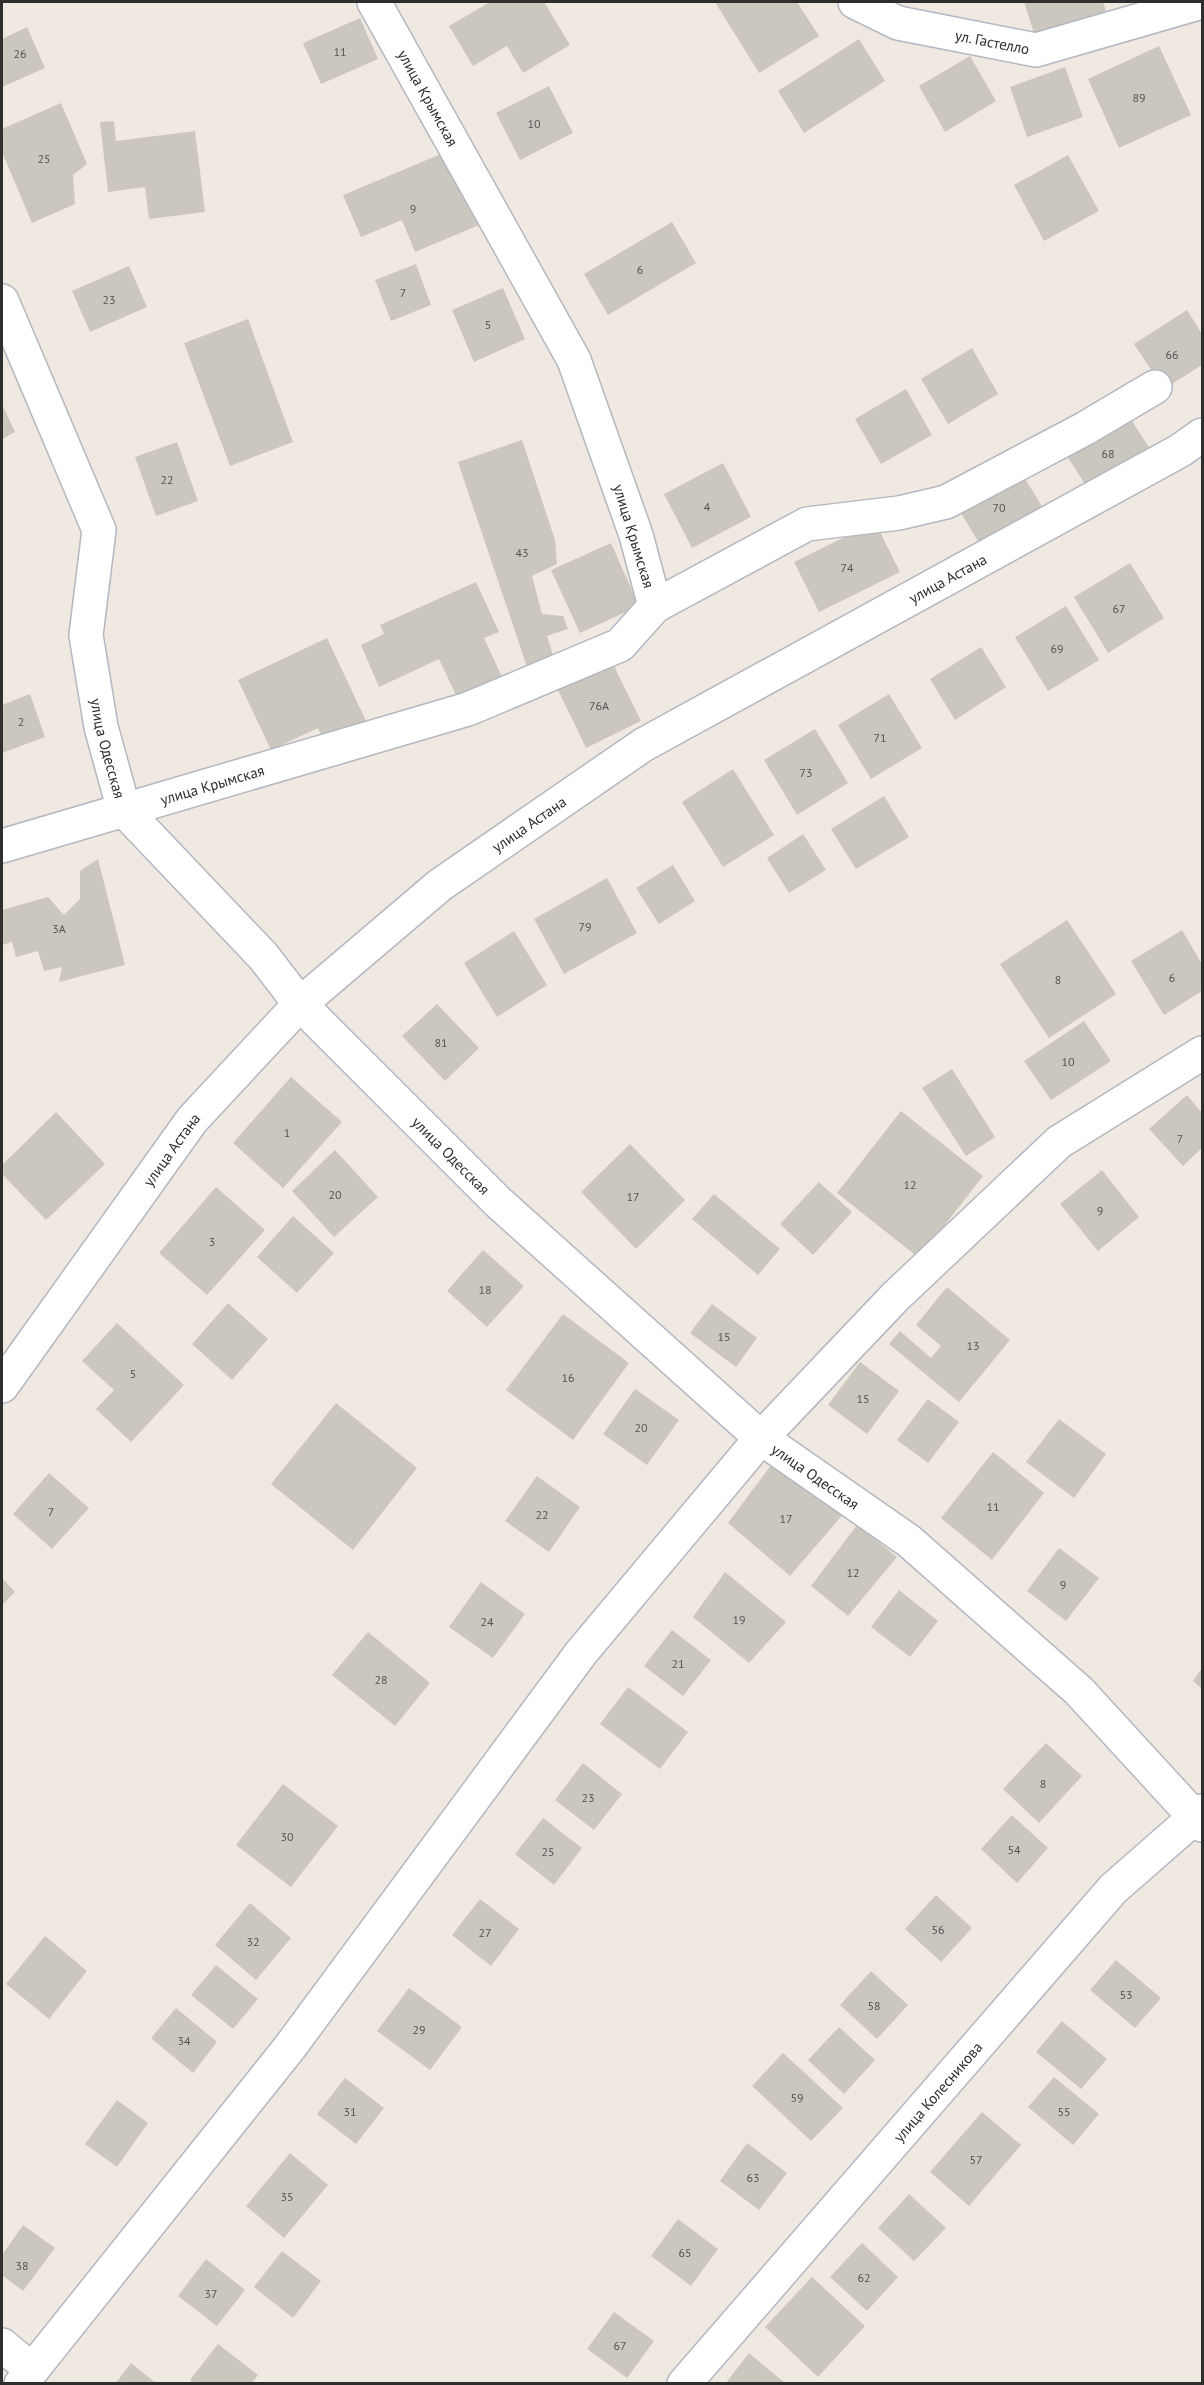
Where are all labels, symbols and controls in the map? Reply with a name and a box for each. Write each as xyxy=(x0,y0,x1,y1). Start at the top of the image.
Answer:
street label: ул. Гастелло xyxy=(953,25,1031,58)
house number: 11 xyxy=(333,44,347,59)
house number: 26 xyxy=(13,46,27,61)
street label: улица Крымская xyxy=(394,46,462,150)
house number: 89 xyxy=(1132,90,1146,105)
house number: 10 xyxy=(527,116,541,131)
house number: 25 xyxy=(37,151,51,166)
house number: 9 xyxy=(410,201,416,216)
house number: 6 xyxy=(637,262,643,277)
house number: 7 xyxy=(400,285,406,300)
house number: 23 xyxy=(102,292,116,307)
house number: 5 xyxy=(485,317,491,332)
house number: 66 xyxy=(1165,347,1179,362)
house number: 68 xyxy=(1101,446,1115,461)
house number: 22 xyxy=(160,472,174,487)
street label: улица Крымская xyxy=(609,482,659,590)
house number: 4 xyxy=(704,499,711,514)
house number: 70 xyxy=(992,500,1006,515)
house number: 43 xyxy=(515,545,529,560)
street label: улица Астана xyxy=(905,549,990,607)
house number: 74 xyxy=(840,560,854,575)
house number: 67 xyxy=(1112,601,1126,616)
house number: 69 xyxy=(1050,641,1064,656)
street label: улица Одесская xyxy=(87,697,130,800)
house number: 76А xyxy=(589,698,609,713)
house number: 2 xyxy=(18,714,24,729)
house number: 71 xyxy=(873,730,887,745)
street label: улица Крымская xyxy=(158,760,266,809)
house number: 73 xyxy=(799,765,813,780)
street label: улица Астана xyxy=(488,792,570,856)
house number: 79 xyxy=(578,919,592,934)
house number: 3А xyxy=(52,921,66,936)
house number: 6 xyxy=(1169,970,1175,985)
house number: 8 xyxy=(1055,972,1061,987)
house number: 81 xyxy=(434,1035,448,1050)
house number: 10 xyxy=(1061,1054,1075,1069)
street label: улица Астана xyxy=(138,1108,204,1190)
street label: улица Одесская xyxy=(408,1112,494,1198)
house number: 1 xyxy=(284,1125,290,1140)
house number: 7 xyxy=(1177,1131,1183,1146)
house number: 12 xyxy=(903,1177,917,1192)
house number: 20 xyxy=(328,1187,342,1202)
house number: 17 xyxy=(626,1189,640,1204)
house number: 9 xyxy=(1097,1203,1103,1218)
house number: 3 xyxy=(209,1234,215,1249)
house number: 18 xyxy=(478,1282,492,1297)
house number: 15 xyxy=(717,1329,731,1344)
house number: 13 xyxy=(966,1338,980,1353)
house number: 5 xyxy=(130,1366,136,1381)
house number: 16 xyxy=(561,1370,575,1385)
house number: 15 xyxy=(856,1391,870,1406)
house number: 20 xyxy=(634,1420,648,1435)
street label: улица Одесская xyxy=(768,1439,863,1513)
house number: 11 xyxy=(986,1499,1000,1514)
house number: 7 xyxy=(48,1504,54,1519)
house number: 22 xyxy=(535,1507,549,1522)
house number: 17 xyxy=(779,1511,793,1526)
house number: 12 xyxy=(846,1565,860,1580)
house number: 9 xyxy=(1060,1577,1066,1592)
house number: 19 xyxy=(732,1612,746,1627)
house number: 24 xyxy=(480,1614,494,1629)
house number: 21 xyxy=(671,1656,685,1671)
house number: 28 xyxy=(374,1672,388,1687)
house number: 8 xyxy=(1040,1776,1046,1791)
house number: 23 xyxy=(581,1790,595,1805)
house number: 30 xyxy=(280,1829,294,1844)
house number: 54 xyxy=(1007,1842,1021,1857)
house number: 25 xyxy=(541,1844,555,1859)
house number: 56 xyxy=(931,1922,945,1937)
house number: 27 xyxy=(478,1925,492,1940)
house number: 32 xyxy=(246,1934,260,1949)
house number: 53 xyxy=(1119,1987,1133,2002)
house number: 58 xyxy=(867,1998,881,2013)
house number: 29 xyxy=(412,2022,426,2037)
house number: 34 xyxy=(177,2033,191,2048)
street label: улица Колесникова xyxy=(889,2038,986,2146)
house number: 59 xyxy=(790,2090,804,2105)
house number: 31 xyxy=(343,2104,357,2119)
house number: 55 xyxy=(1057,2104,1071,2119)
house number: 57 xyxy=(969,2152,983,2167)
house number: 63 xyxy=(746,2170,760,2185)
house number: 35 xyxy=(280,2189,294,2204)
house number: 65 xyxy=(678,2245,692,2260)
house number: 38 xyxy=(15,2258,29,2273)
house number: 62 xyxy=(857,2270,871,2285)
house number: 37 xyxy=(204,2286,218,2301)
house number: 67 xyxy=(613,2338,627,2353)

